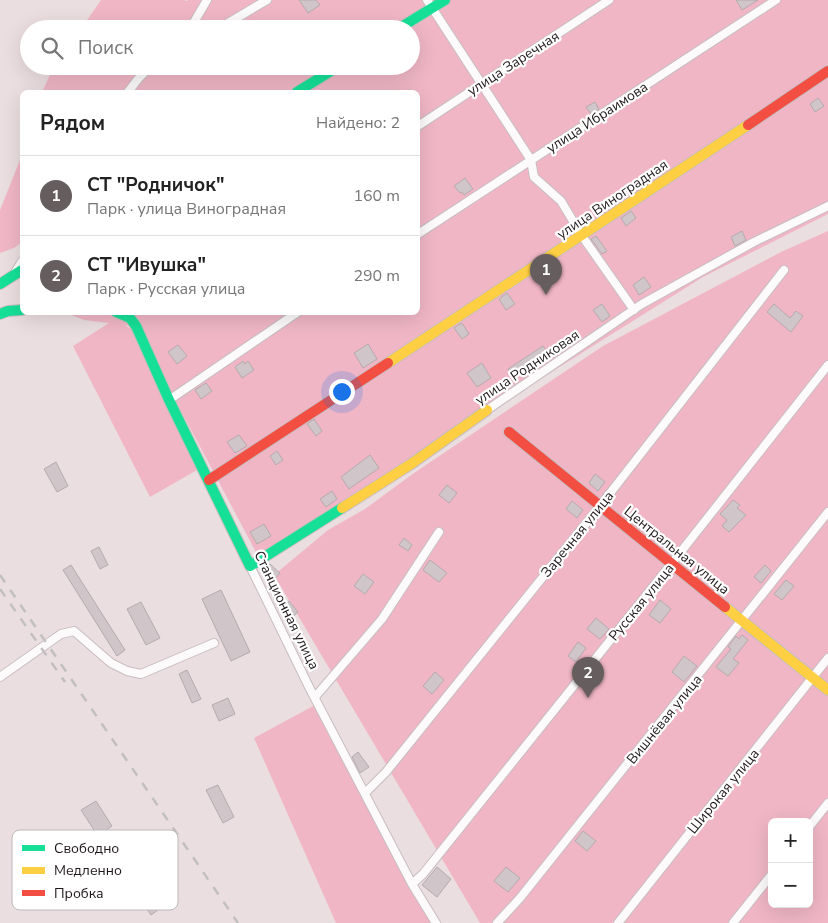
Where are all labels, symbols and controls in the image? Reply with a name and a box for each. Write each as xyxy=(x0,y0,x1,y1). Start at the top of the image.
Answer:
search box xyxy=(20,20,420,75)
street label: улица Заречная xyxy=(464,27,563,100)
icon: search xyxy=(38,34,66,62)
text: Поиск xyxy=(78,35,133,61)
street label: улица Ибраимова xyxy=(543,78,652,157)
text: Рядом xyxy=(40,109,105,137)
text: Найдено: 2 xyxy=(316,112,400,134)
street label: улица Виноградная xyxy=(553,155,671,244)
text: СТ "Родничок" xyxy=(87,172,224,198)
text: 1 xyxy=(51,185,61,207)
text: 160 m xyxy=(353,185,400,207)
text: Парк · улица Виноградная xyxy=(87,198,286,220)
text: СТ "Ивушка" xyxy=(87,252,206,278)
pin: 1 xyxy=(530,254,562,295)
text: 2 xyxy=(51,265,61,287)
text: 290 m xyxy=(353,265,400,287)
text: Парк · Русская улица xyxy=(87,278,245,300)
street label: улица Родниковая xyxy=(471,325,583,409)
your location xyxy=(329,379,355,405)
street label: Заречная улица xyxy=(537,487,618,582)
street label: Центральная улица xyxy=(620,502,733,599)
street label: Станционная улица xyxy=(250,548,324,673)
street label: Русская улица xyxy=(604,560,678,645)
pin: 2 xyxy=(572,657,604,698)
street label: Вишнёвая улица xyxy=(622,671,706,768)
street label: Широкая улица xyxy=(683,745,764,838)
map controls xyxy=(768,818,813,908)
button: + xyxy=(768,818,813,863)
legend xyxy=(12,830,178,910)
text: Свободно xyxy=(54,839,119,858)
text: Медленно xyxy=(54,861,122,880)
button: − xyxy=(768,863,813,908)
text: Пробка xyxy=(54,884,104,903)

